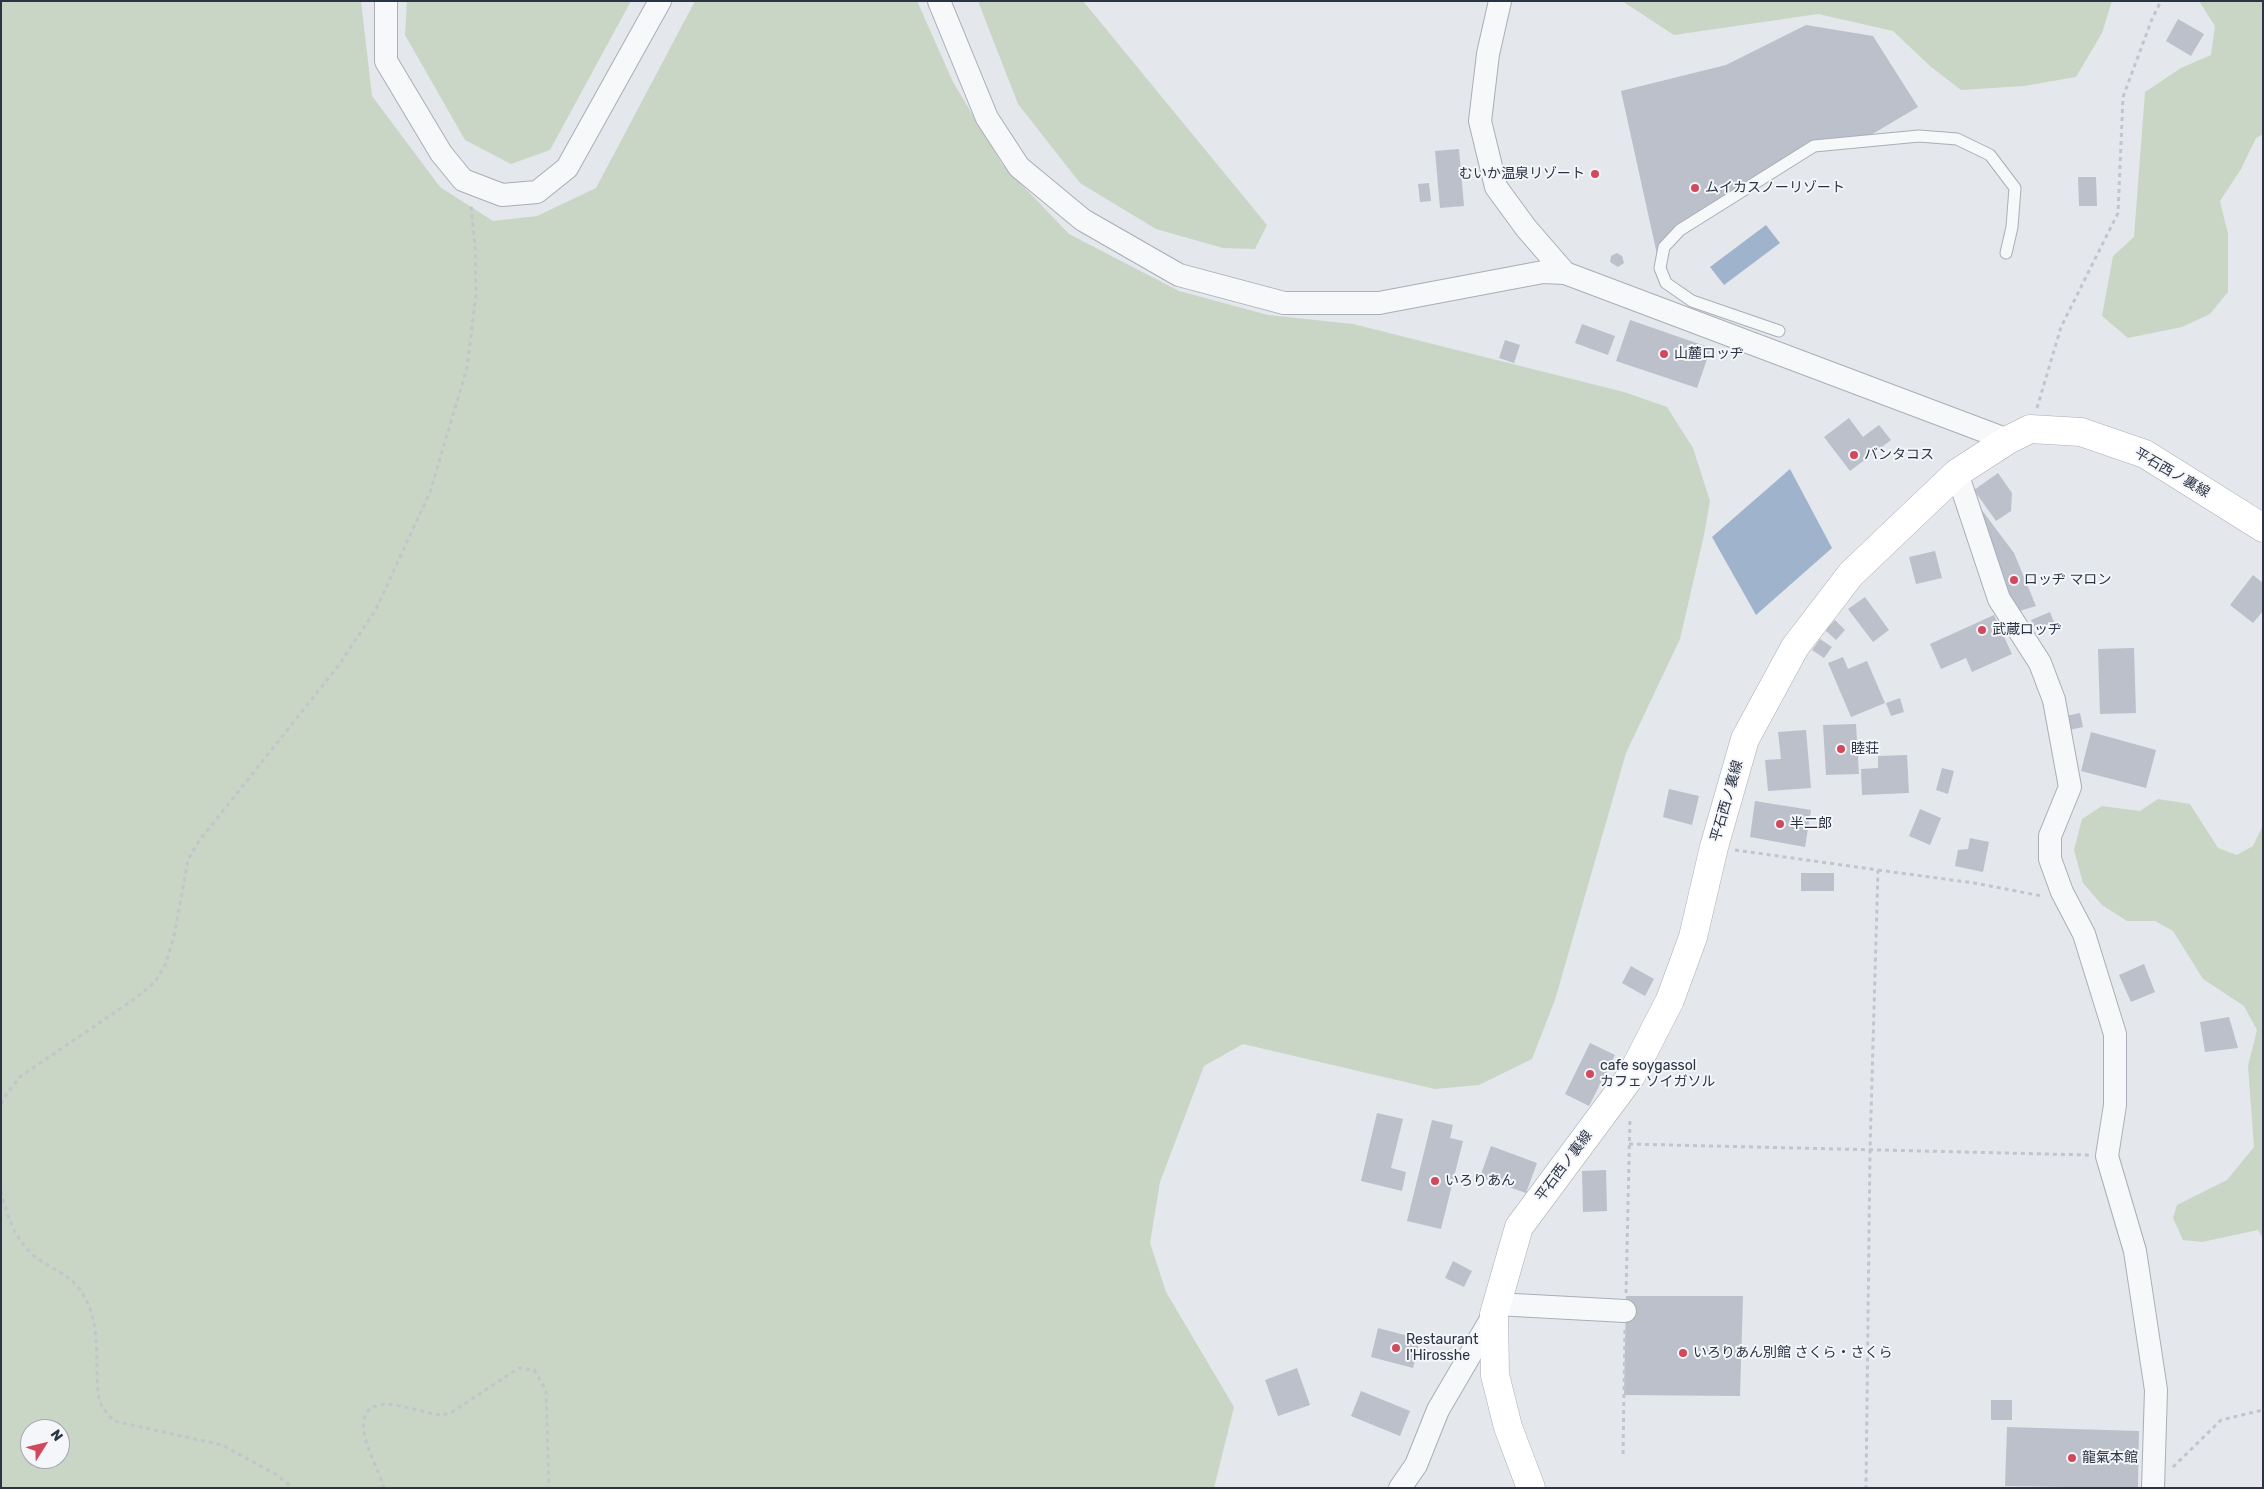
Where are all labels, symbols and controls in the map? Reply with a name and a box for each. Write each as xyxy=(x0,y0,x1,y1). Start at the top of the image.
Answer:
place label: むいか温泉リゾート xyxy=(1459,166,1585,182)
marker: むいか温泉リゾート xyxy=(1589,168,1601,180)
place label: ムイカスノーリゾート xyxy=(1705,180,1845,196)
marker: ムイカスノーリゾート xyxy=(1689,182,1701,194)
place label: 山麓ロッヂ xyxy=(1674,346,1744,362)
marker: 山麓ロッヂ xyxy=(1658,348,1670,360)
street label: 平石西ノ裏線 xyxy=(2131,445,2213,501)
place label: バンタコス xyxy=(1864,447,1934,463)
marker: バンタコス xyxy=(1848,449,1860,461)
place label: ロッヂ マロン xyxy=(2024,572,2111,588)
marker: ロッヂ マロン xyxy=(2008,574,2020,586)
place label: 武蔵ロッヂ xyxy=(1992,622,2062,638)
marker: 武蔵ロッヂ xyxy=(1976,624,1988,636)
place label: 睦荘 xyxy=(1851,741,1879,757)
marker: 睦荘 xyxy=(1835,743,1847,755)
street label: 平石西ノ裏線 xyxy=(1707,758,1747,844)
place label: 半二郎 xyxy=(1790,816,1832,832)
marker: 半二郎 xyxy=(1774,818,1786,830)
place label: cafe soygassol カフェ ソイガソル xyxy=(1600,1058,1715,1090)
marker: cafe soygassol カフェ ソイガソル xyxy=(1584,1068,1596,1080)
street label: 平石西ノ裏線 xyxy=(1532,1127,1596,1205)
place label: いろりあん xyxy=(1445,1173,1515,1189)
marker: いろりあん xyxy=(1429,1175,1441,1187)
place label: Restaurant I'Hirosshe xyxy=(1406,1332,1478,1364)
marker: Restaurant I'Hirosshe xyxy=(1390,1342,1402,1354)
place label: いろりあん別館 さくら・さくら xyxy=(1693,1345,1892,1361)
marker: いろりあん別館 さくら・さくら xyxy=(1677,1347,1689,1359)
north arrow xyxy=(20,1419,70,1469)
text: N xyxy=(47,1426,67,1445)
place label: 龍氣本館 xyxy=(2082,1450,2138,1466)
marker: 龍氣本館 xyxy=(2066,1452,2078,1464)

